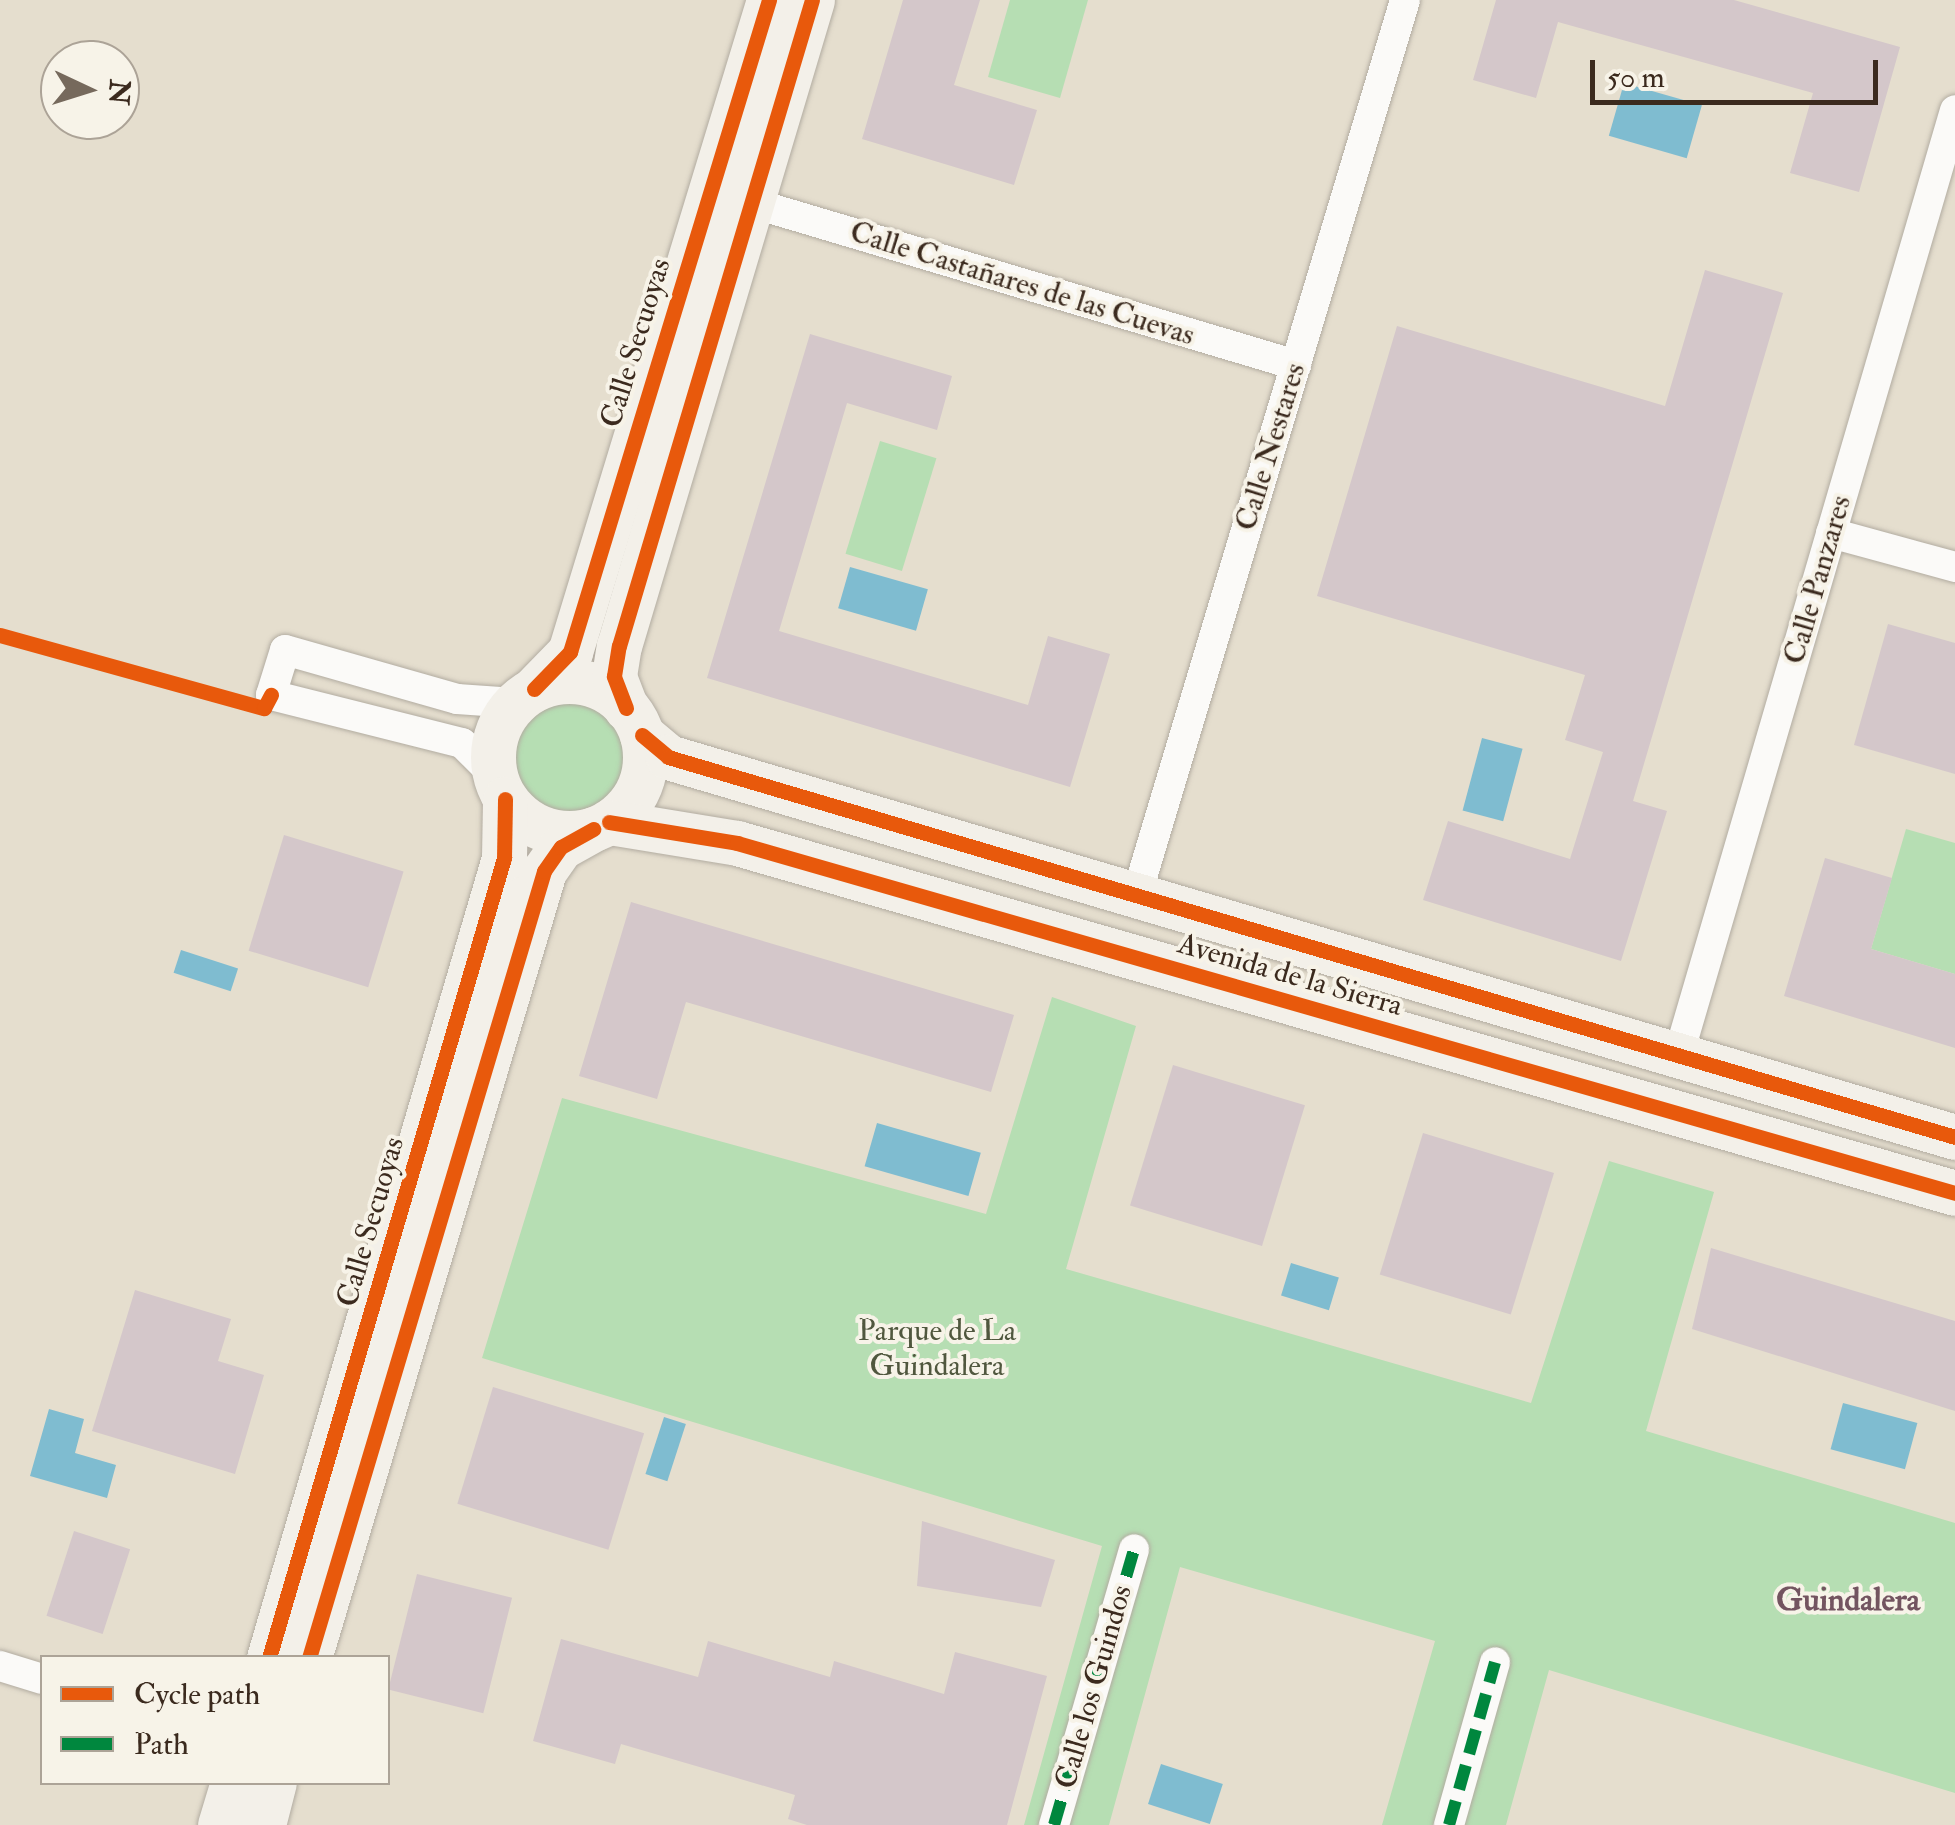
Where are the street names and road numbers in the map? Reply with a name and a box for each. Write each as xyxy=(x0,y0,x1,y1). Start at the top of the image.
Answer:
street label: Calle Castañares de las Cuevas xyxy=(845,214,1199,354)
street label: Calle Secuoyas xyxy=(593,254,679,432)
street label: Calle Nestares xyxy=(1228,359,1314,535)
street label: Calle Panzares xyxy=(1777,492,1859,668)
street label: Avenida de la Sierra xyxy=(1174,926,1406,1024)
street label: Calle Secuoyas xyxy=(330,1133,412,1311)
street label: Calle los Guindos xyxy=(1048,1581,1140,1793)

